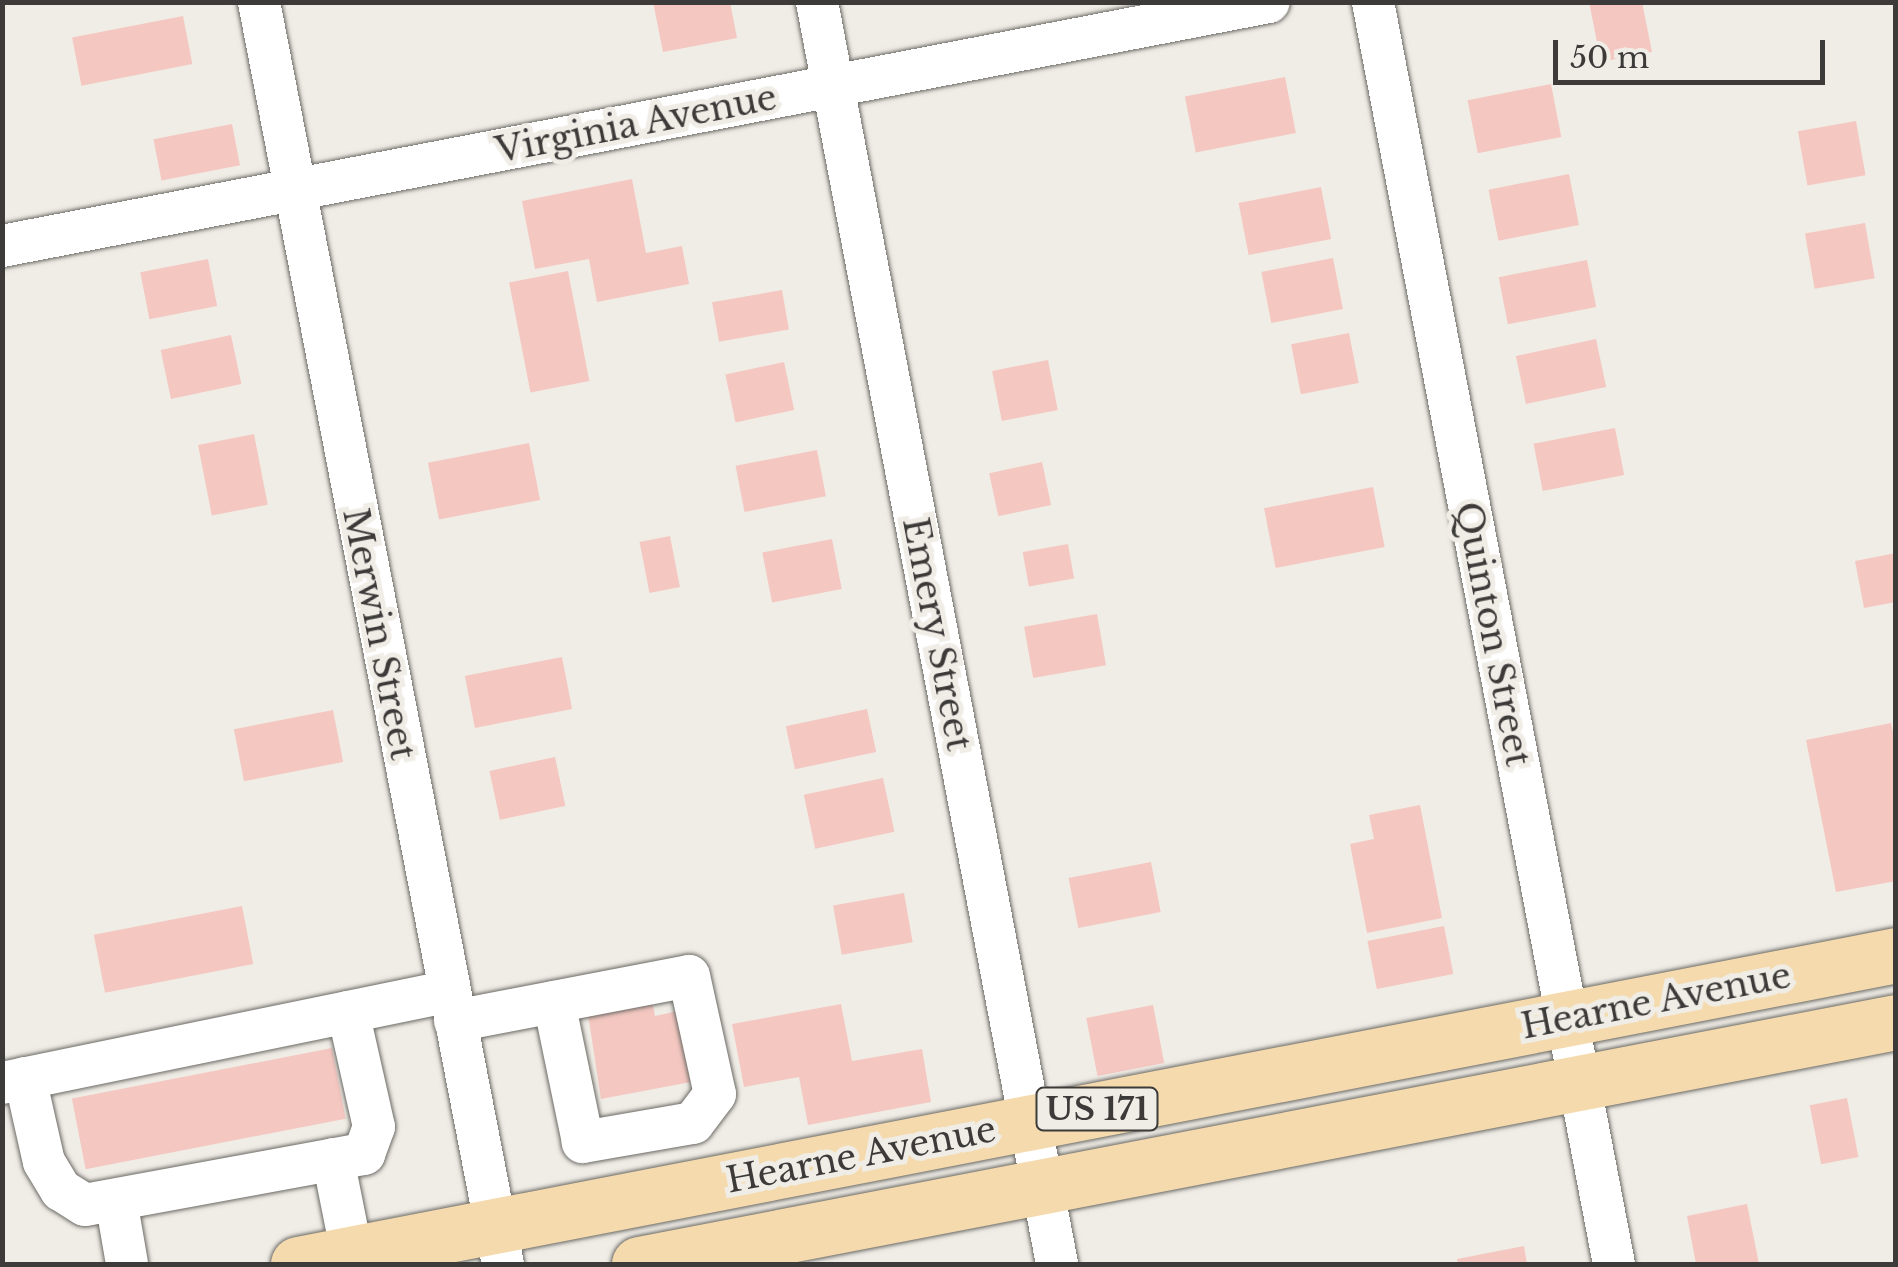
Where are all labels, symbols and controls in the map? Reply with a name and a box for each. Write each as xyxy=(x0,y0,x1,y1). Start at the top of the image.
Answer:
scale bar xyxy=(1558,20,1830,82)
text: 50 m xyxy=(1570,39,1649,76)
street label: Virginia Avenue xyxy=(491,76,781,172)
street label: Quinton Street xyxy=(1447,498,1539,770)
street label: Merwin Street xyxy=(334,505,424,763)
street label: Emery Street xyxy=(894,513,980,755)
street label: Hearne Avenue xyxy=(1517,954,1795,1048)
road number: US 171 xyxy=(1034,1082,1160,1136)
street label: Hearne Avenue xyxy=(722,1108,1000,1202)

